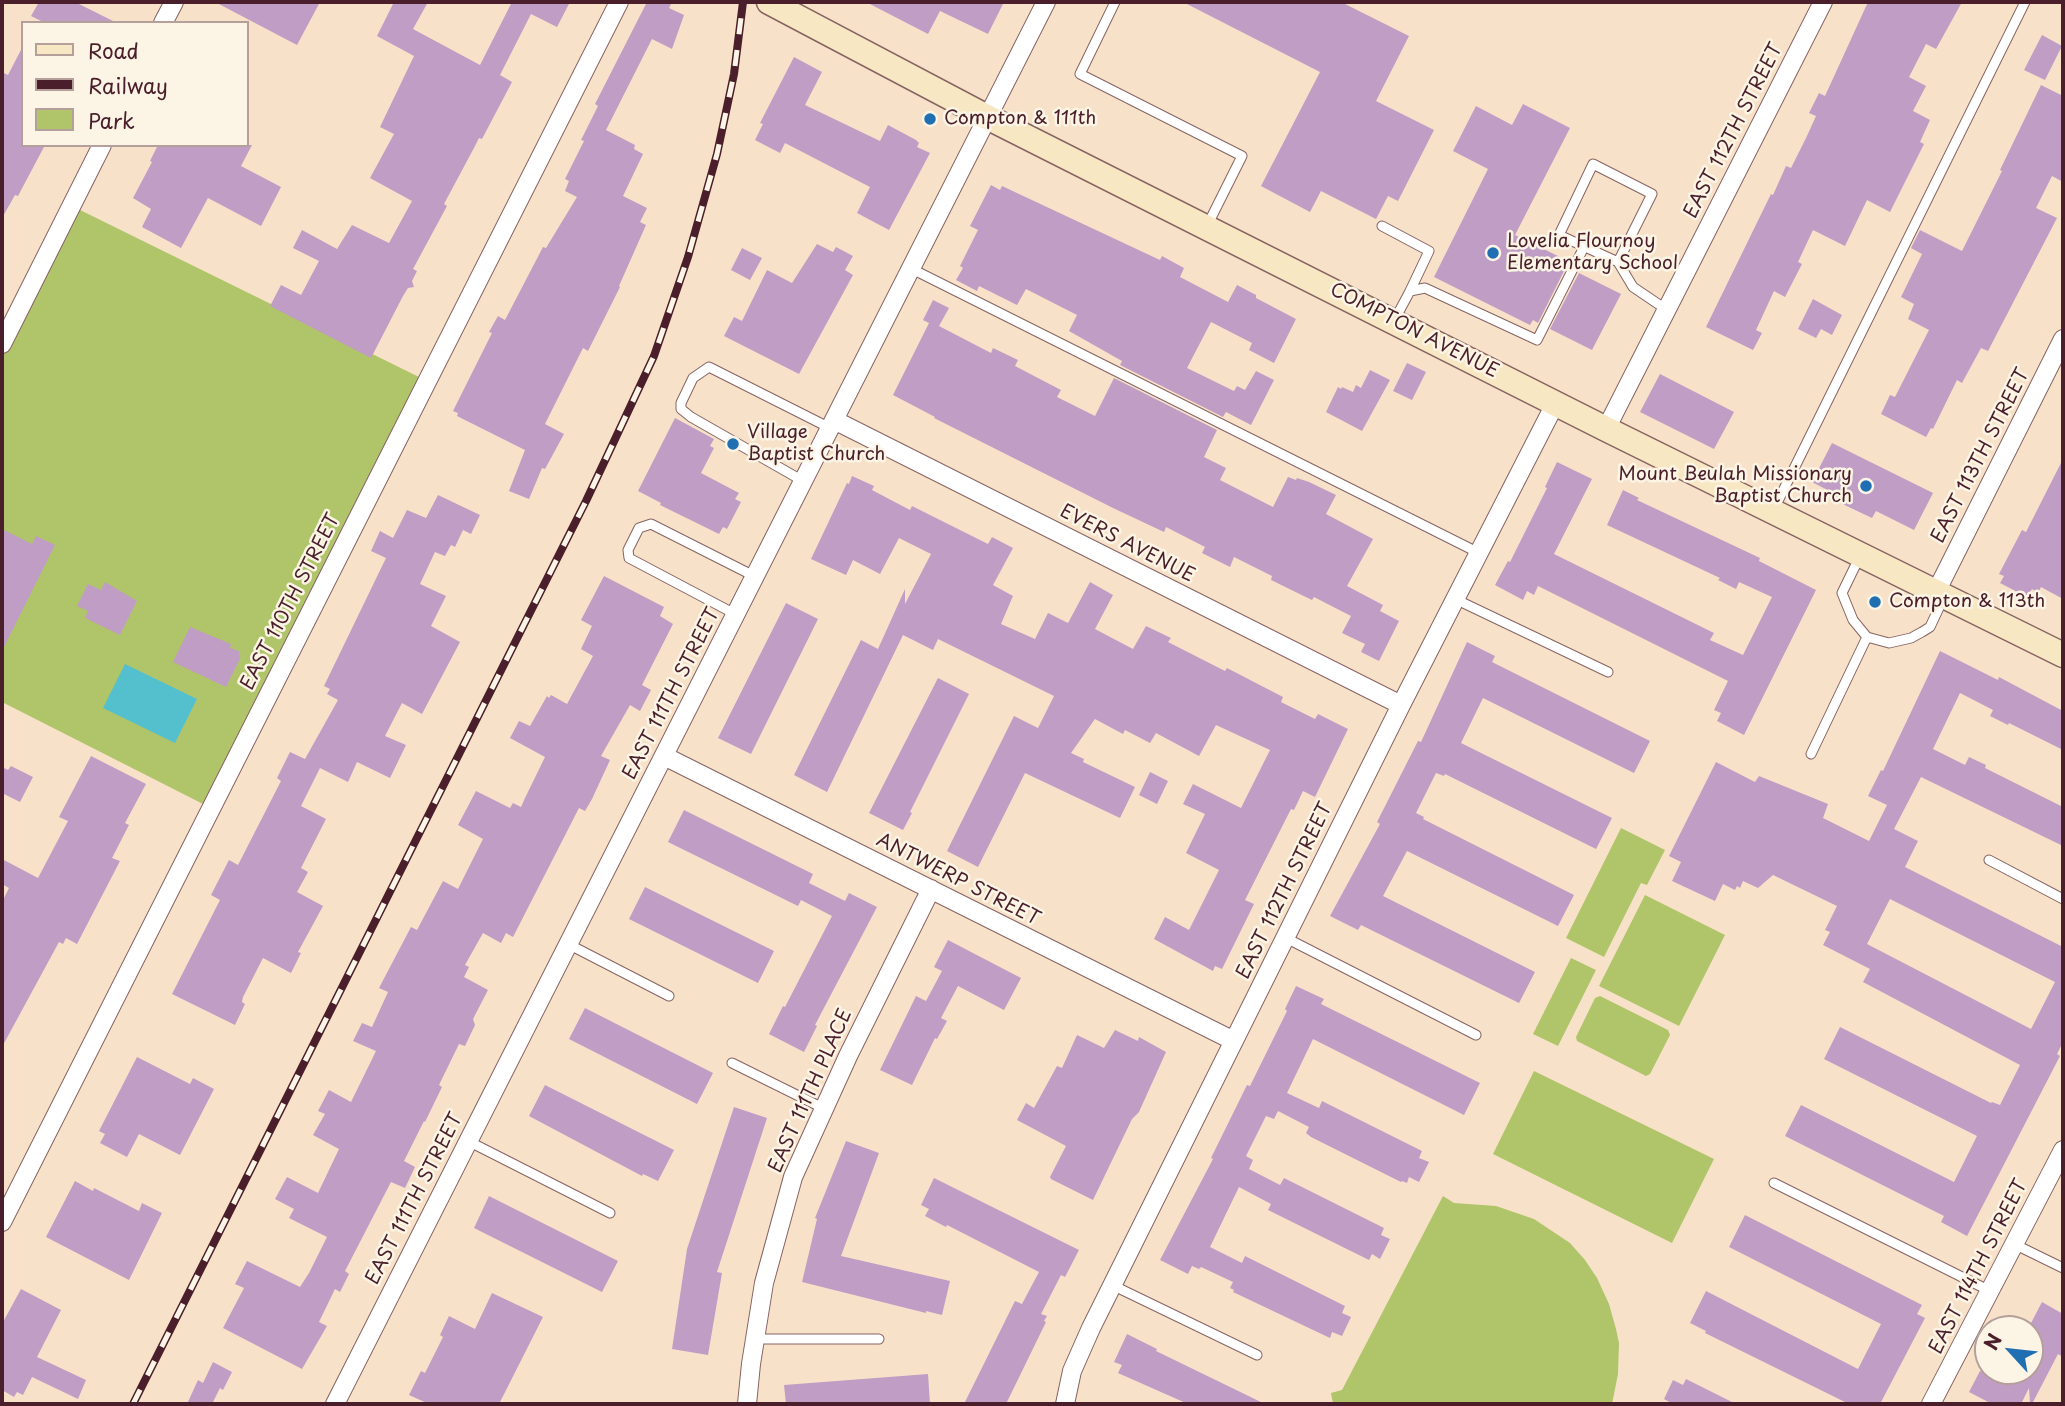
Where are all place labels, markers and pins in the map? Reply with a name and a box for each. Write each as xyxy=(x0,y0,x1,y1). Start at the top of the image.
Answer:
place label: Compton & 111th xyxy=(944,108,1096,130)
marker: Compton & 111th xyxy=(922,111,938,127)
place label: Lovelia Flournoy Elementary School xyxy=(1507,231,1678,275)
marker: Lovelia Flournoy Elementary School xyxy=(1485,245,1501,261)
place label: Village Baptist Church xyxy=(747,422,885,466)
marker: Village Baptist Church xyxy=(725,436,741,452)
place label: Mount Beulah Missionary Baptist Church xyxy=(1618,464,1852,508)
marker: Mount Beulah Missionary Baptist Church xyxy=(1858,478,1874,494)
place label: Compton & 113th xyxy=(1889,591,2045,613)
marker: Compton & 113th xyxy=(1867,594,1883,610)

